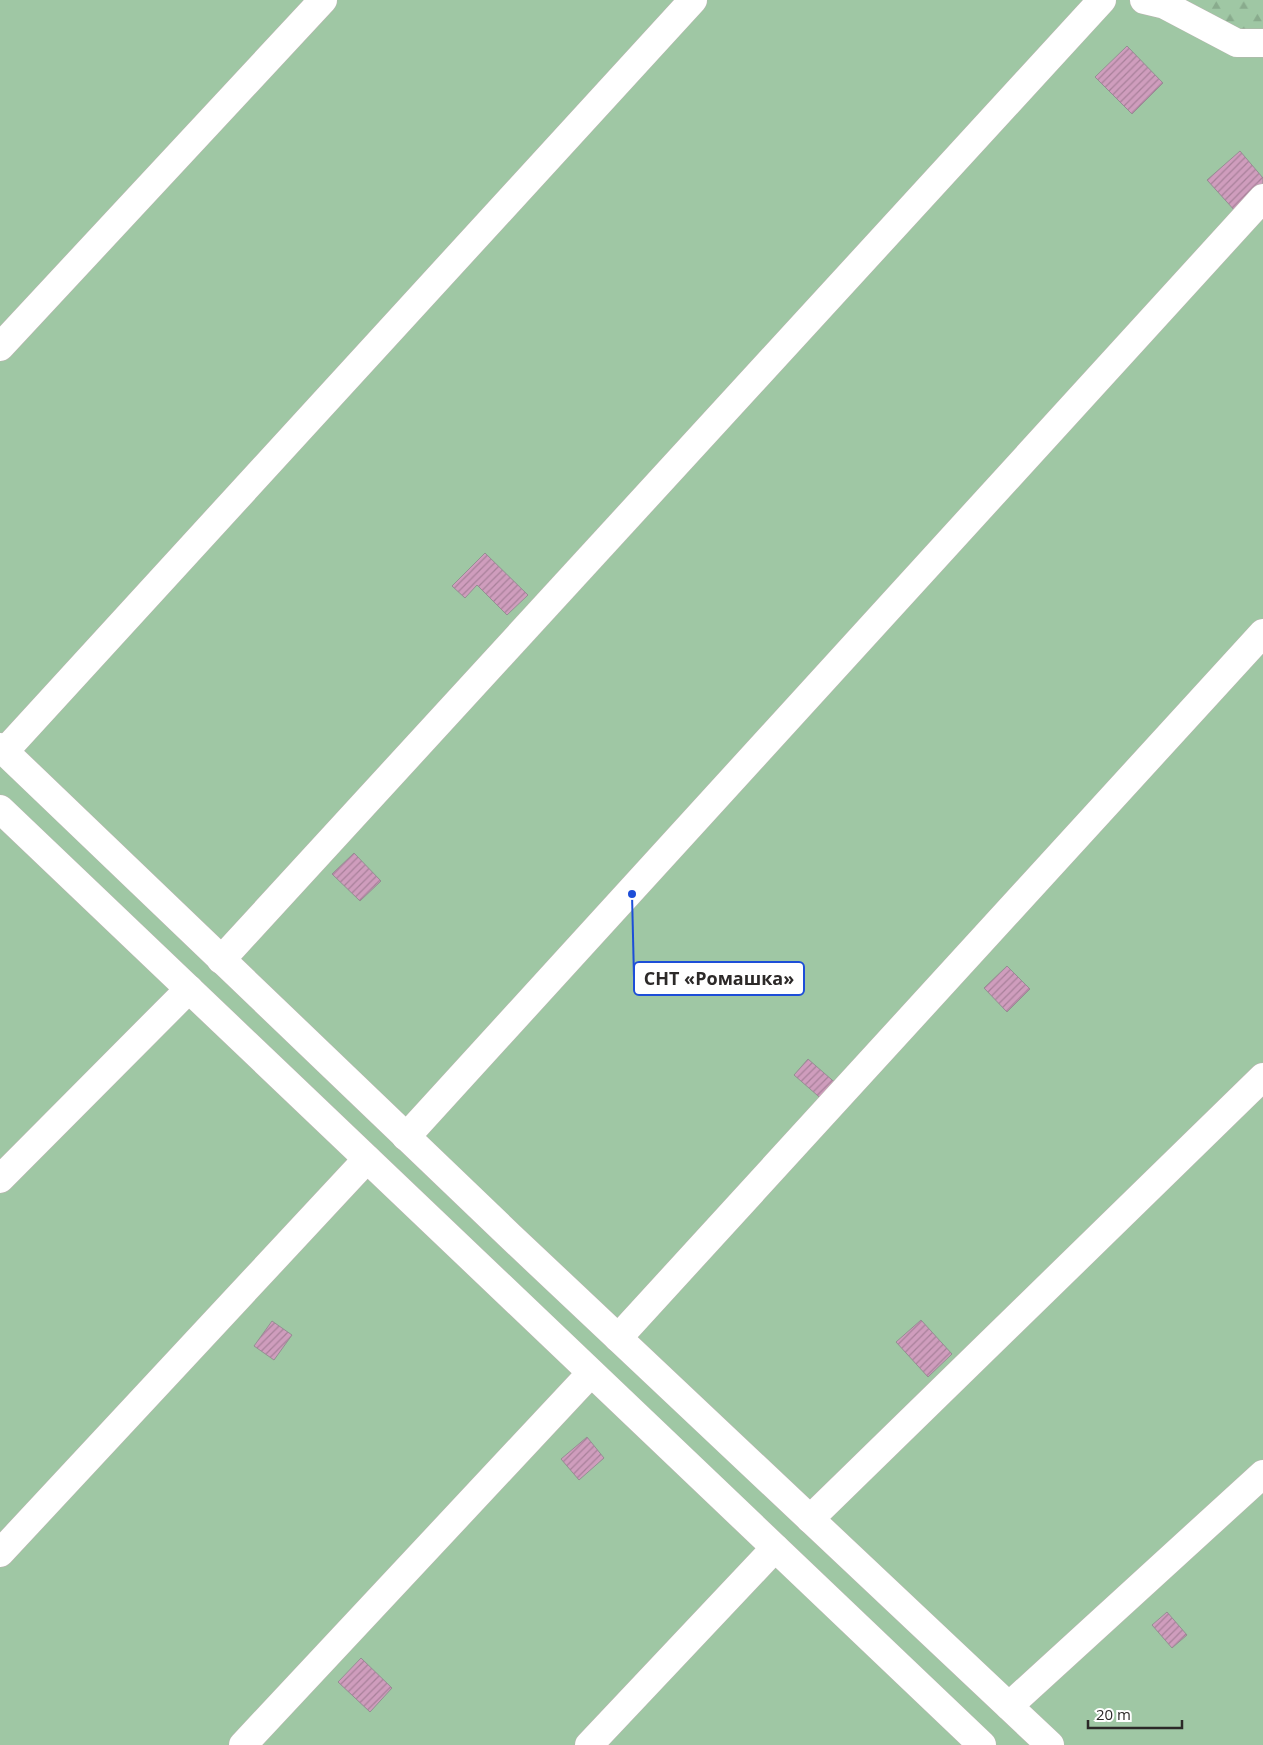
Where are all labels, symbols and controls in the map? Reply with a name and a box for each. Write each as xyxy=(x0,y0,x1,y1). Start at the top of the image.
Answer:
callout: СНТ «Ромашка» xyxy=(634,962,804,995)
text: СНТ «Ромашка» xyxy=(644,966,794,990)
scale bar xyxy=(1088,1698,1182,1730)
text: 20 m xyxy=(1096,1704,1131,1724)

